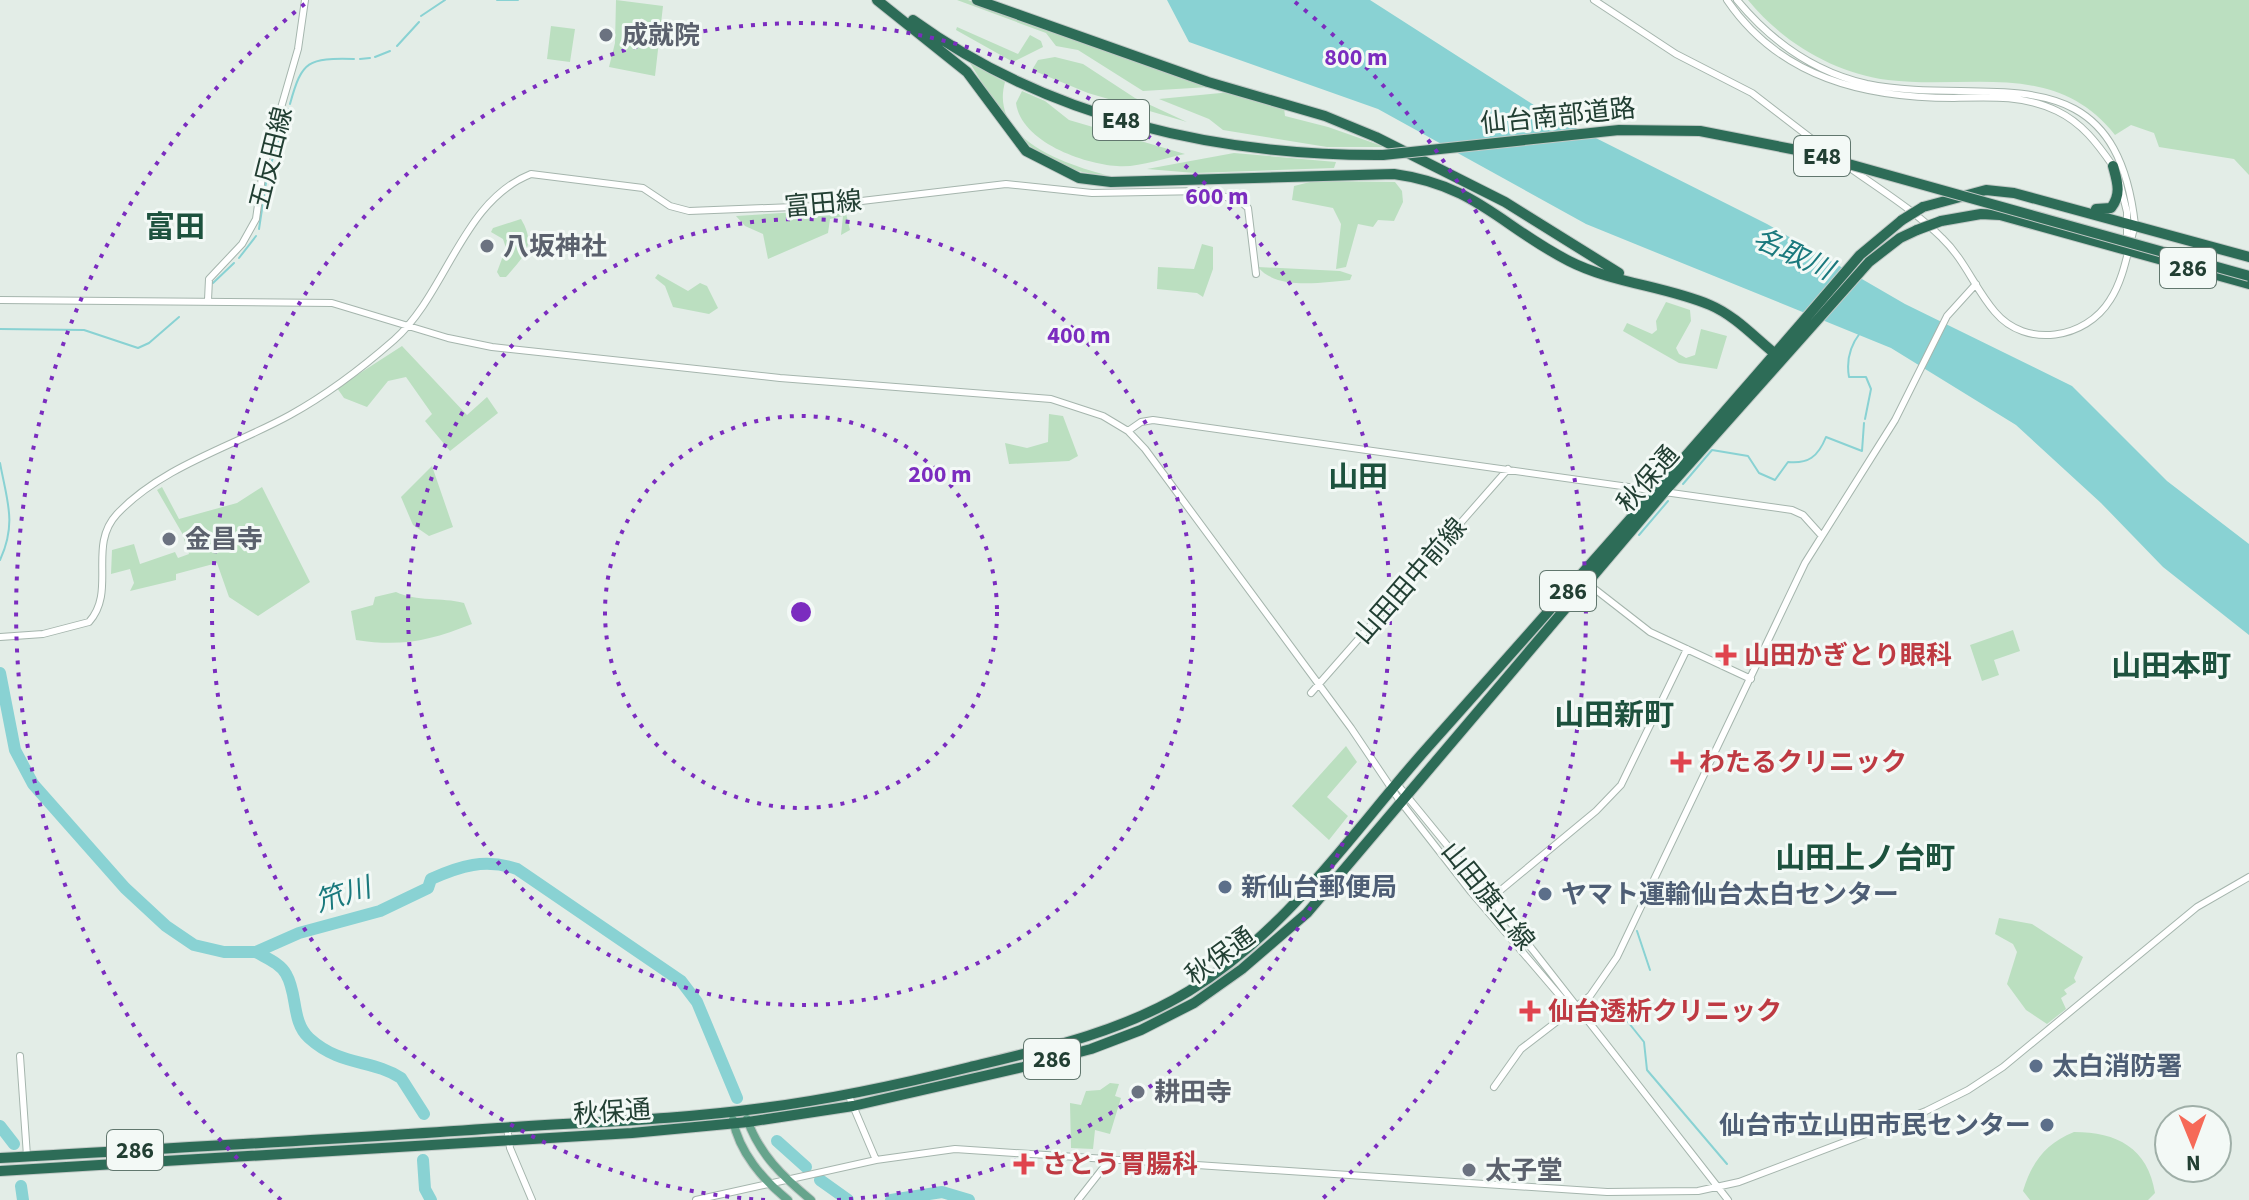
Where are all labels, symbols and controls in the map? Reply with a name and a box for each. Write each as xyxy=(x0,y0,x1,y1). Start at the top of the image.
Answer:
place label: 成就院 xyxy=(622,17,700,54)
marker: 成就院 xyxy=(597,26,615,44)
text: 800 m xyxy=(1324,40,1388,75)
street label: 仙台南部道路 xyxy=(1478,89,1638,143)
road number: E48 xyxy=(1093,100,1149,140)
street label: 五反田線 xyxy=(240,103,302,213)
road number: E48 xyxy=(1794,136,1850,176)
text: 600 m xyxy=(1185,179,1249,214)
street label: 富田線 xyxy=(783,182,863,226)
district label: 富田 xyxy=(145,206,205,249)
water label: 名取川 xyxy=(1746,218,1842,291)
place label: 八坂神社 xyxy=(503,228,607,265)
marker: 八坂神社 xyxy=(478,237,496,255)
road number: 286 xyxy=(2160,248,2216,288)
text: 400 m xyxy=(1047,318,1111,353)
street label: 秋保通 xyxy=(1608,437,1688,521)
district label: 山田 xyxy=(1328,456,1388,499)
text: 200 m xyxy=(908,457,972,492)
street label: 山田田中前線 xyxy=(1345,510,1475,652)
place label: 金昌寺 xyxy=(185,521,263,558)
marker: 金昌寺 xyxy=(160,530,178,548)
road number: 286 xyxy=(1540,571,1596,611)
centre of rings xyxy=(787,598,815,626)
place label: 山田かぎとり眼科 xyxy=(1744,637,1952,674)
marker: 山田かぎとり眼科 xyxy=(1715,644,1737,666)
district label: 山田本町 xyxy=(2111,645,2231,688)
district label: 山田新町 xyxy=(1554,694,1674,737)
place label: わたるクリニック xyxy=(1699,744,1907,781)
marker: わたるクリニック xyxy=(1670,751,1692,773)
street label: 山田旗立線 xyxy=(1433,834,1543,958)
district label: 山田上ノ台町 xyxy=(1775,837,1955,880)
water label: 笊川 xyxy=(310,867,378,922)
place label: 新仙台郵便局 xyxy=(1241,869,1397,906)
place label: ヤマト運輸仙台太白センター xyxy=(1561,876,1899,913)
marker: 新仙台郵便局 xyxy=(1216,878,1234,896)
marker: ヤマト運輸仙台太白センター xyxy=(1536,885,1554,903)
street label: 秋保通 xyxy=(1178,918,1262,994)
place label: 仙台透析クリニック xyxy=(1548,993,1782,1030)
marker: 仙台透析クリニック xyxy=(1519,1000,1541,1022)
road number: 286 xyxy=(1024,1039,1080,1079)
place label: 太白消防署 xyxy=(2052,1048,2182,1085)
marker: 太白消防署 xyxy=(2027,1057,2045,1075)
place label: 耕田寺 xyxy=(1154,1074,1232,1111)
marker: 耕田寺 xyxy=(1129,1083,1147,1101)
street label: 秋保通 xyxy=(572,1091,652,1133)
north arrow xyxy=(2153,1104,2233,1184)
place label: 仙台市立山田市民センター xyxy=(1719,1107,2031,1144)
marker: 仙台市立山田市民センター xyxy=(2038,1116,2056,1134)
road number: 286 xyxy=(107,1130,163,1170)
place label: さとう胃腸科 xyxy=(1042,1146,1198,1183)
text: N xyxy=(2186,1147,2201,1179)
place label: 太子堂 xyxy=(1485,1152,1563,1189)
marker: さとう胃腸科 xyxy=(1013,1153,1035,1175)
marker: 太子堂 xyxy=(1460,1161,1478,1179)

